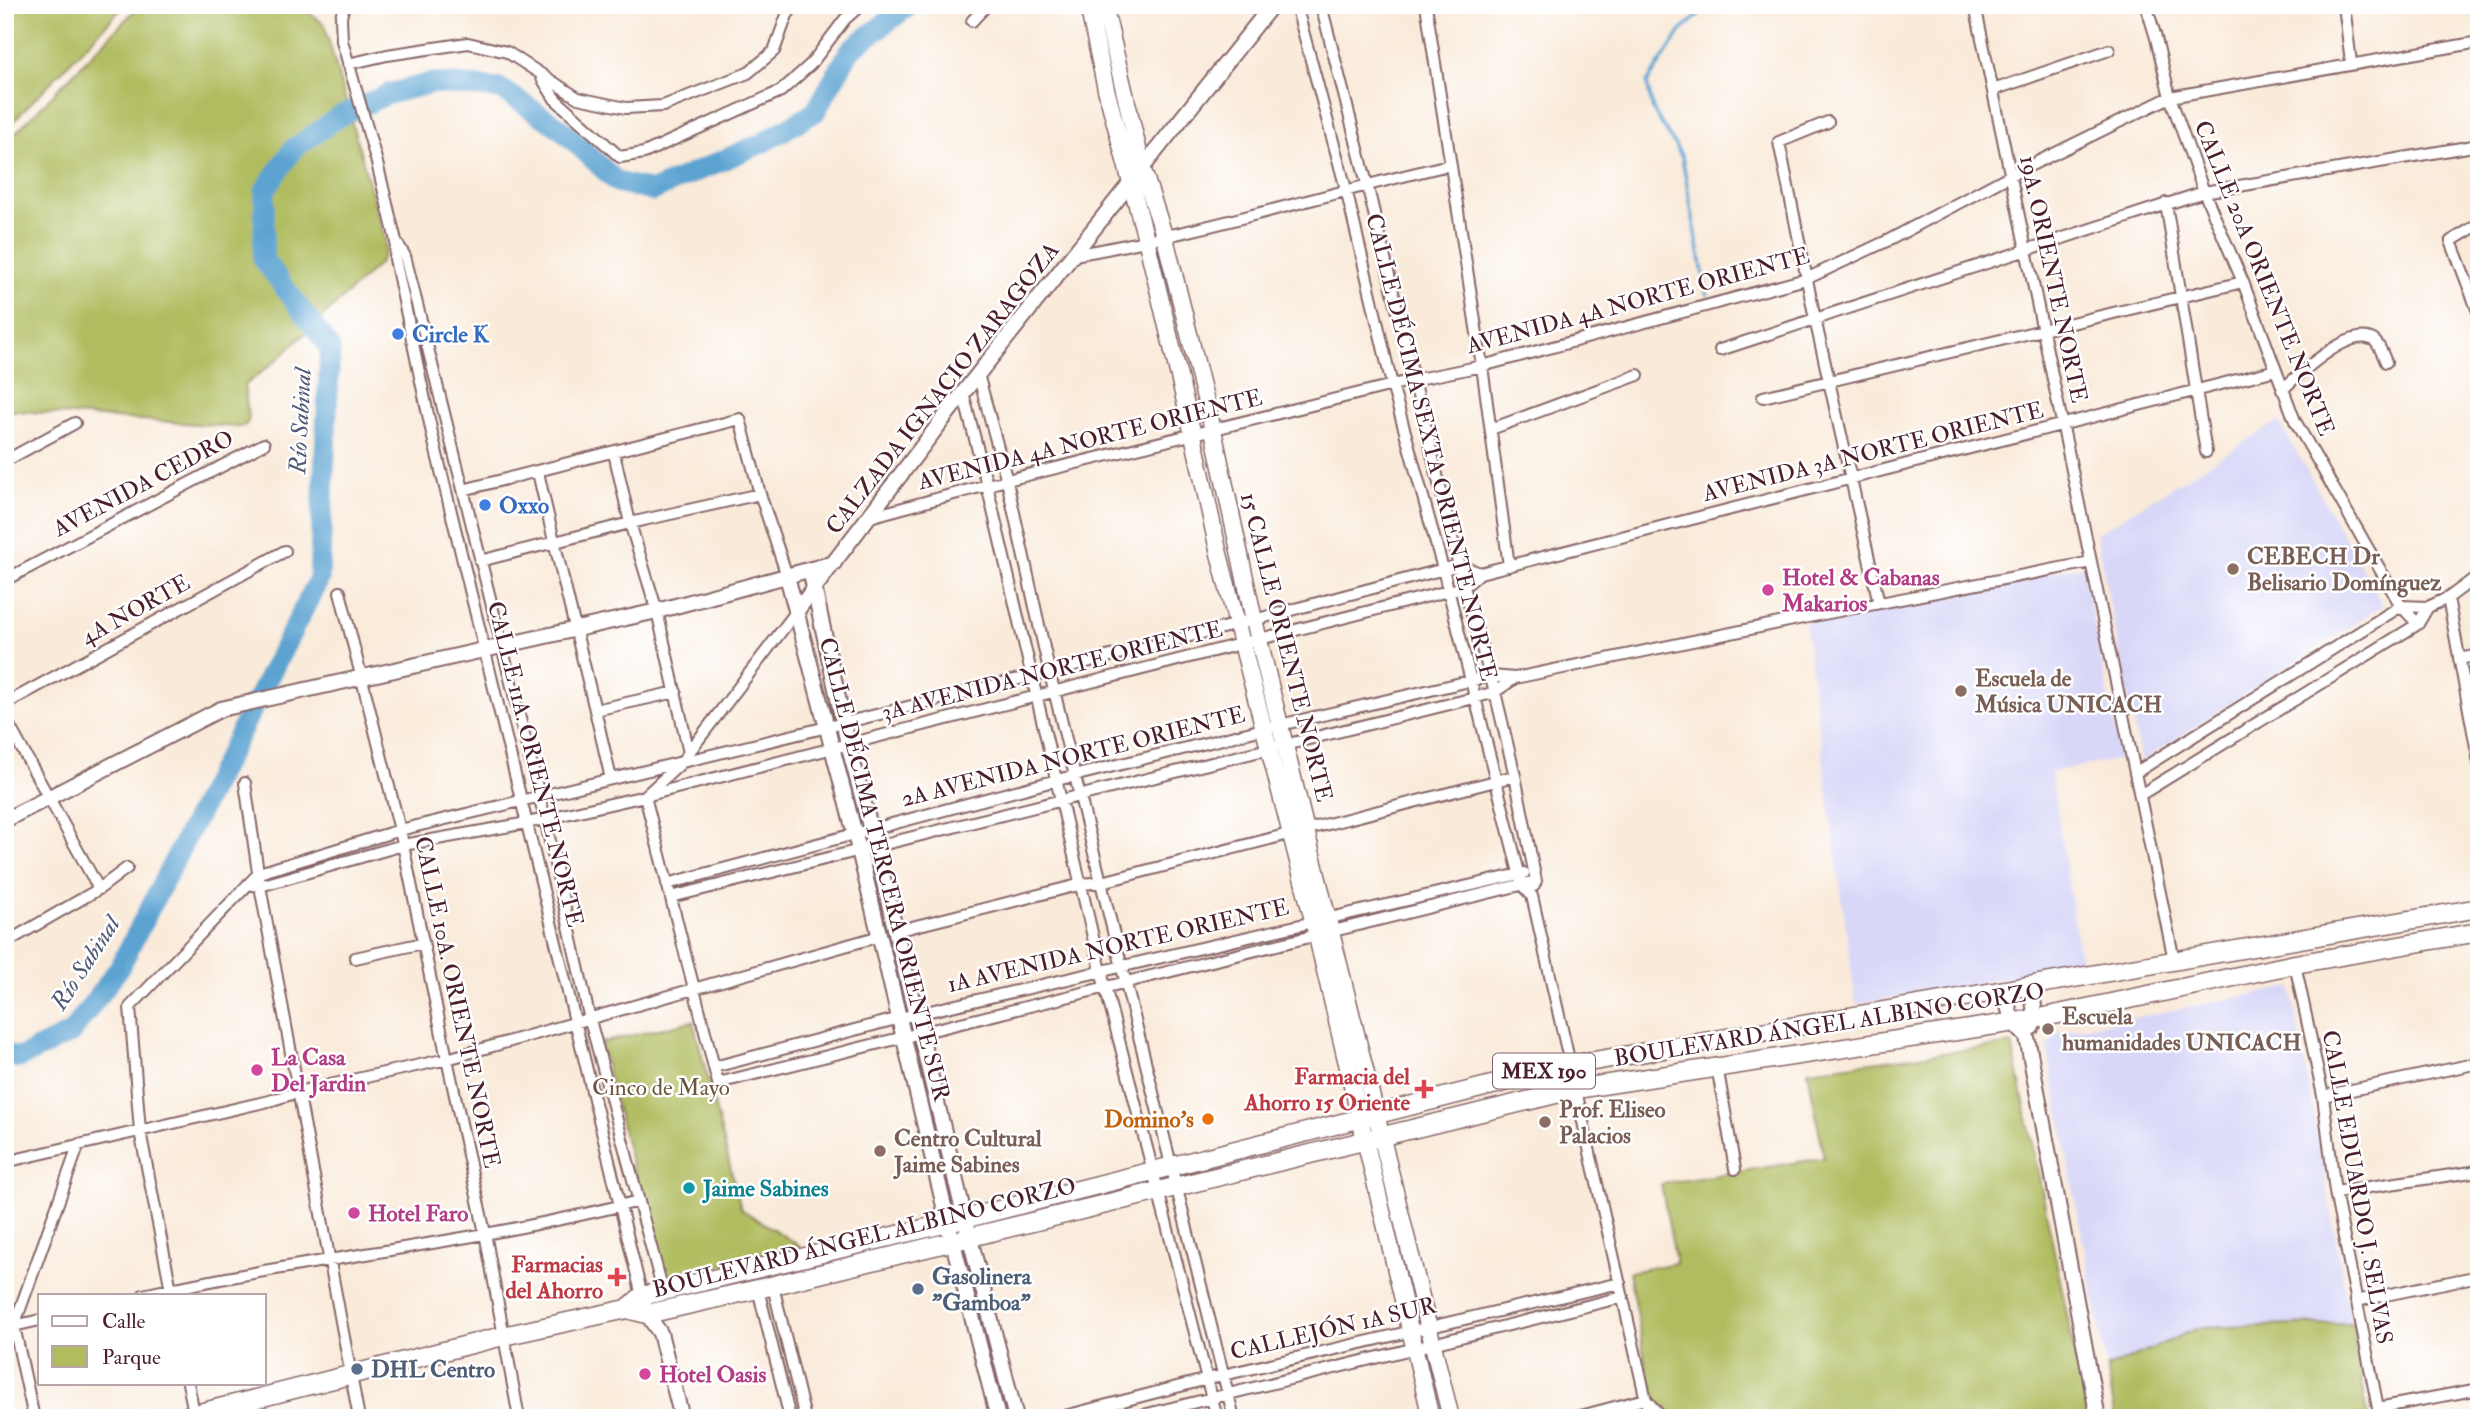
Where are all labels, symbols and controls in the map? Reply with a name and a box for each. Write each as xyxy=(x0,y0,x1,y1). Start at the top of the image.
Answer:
street label: CALLE 20A ORIENTE NORTE xyxy=(2188,116,2341,440)
street label: 19A. ORIENTE NORTE xyxy=(2013,153,2094,405)
street label: CALLE DÉCIMA SEXTA ORIENTE NORTE xyxy=(1359,211,1504,684)
street label: CALZADA IGNACIO ZARAGOZA xyxy=(819,236,1066,540)
street label: AVENIDA 4A NORTE ORIENTE xyxy=(1462,241,1813,361)
place label: Circle K xyxy=(412,320,490,349)
marker: Circle K xyxy=(390,326,406,342)
water label: Río Sabinal xyxy=(282,365,319,476)
street label: AVENIDA 4A NORTE ORIENTE xyxy=(914,383,1265,497)
street label: AVENIDA 3A NORTE ORIENTE xyxy=(1699,395,2047,508)
street label: AVENIDA CEDRO xyxy=(47,424,239,544)
street label: 15 CALLE ORIENTE NORTE xyxy=(1234,489,1339,805)
place label: Oxxo xyxy=(499,491,549,520)
marker: Oxxo xyxy=(477,497,493,513)
place label: CEBECH Dr Belisario Domínguez xyxy=(2247,542,2442,598)
marker: CEBECH Dr Belisario Domínguez xyxy=(2225,561,2241,577)
place label: Hotel & Cabanas Makarios xyxy=(1781,563,1940,618)
street label: 4A NORTE xyxy=(76,568,195,651)
marker: Hotel & Cabanas Makarios xyxy=(1760,582,1776,598)
street label: CALLE 11A. ORIENTE NORTE xyxy=(481,598,590,930)
street label: 3A AVENIDA NORTE ORIENTE xyxy=(879,614,1226,727)
street label: CALLE DÉCIMA TERCERA ORIENTE SUR xyxy=(813,634,956,1104)
place label: Escuela de Música UNICACH xyxy=(1974,664,2162,719)
marker: Escuela de Música UNICACH xyxy=(1953,683,1969,699)
street label: 2A AVENIDA NORTE ORIENTE xyxy=(898,700,1248,813)
street label: CALLE 10A. ORIENTE NORTE xyxy=(408,834,507,1171)
street label: 1A AVENIDA NORTE ORIENTE xyxy=(944,892,1292,999)
water label: Río Sabinal xyxy=(43,909,128,1017)
street label: BOULEVARD ÁNGEL ALBINO CORZO xyxy=(1612,976,2046,1073)
place label: Escuela humanidades UNICACH xyxy=(2062,1002,2301,1057)
marker: Escuela humanidades UNICACH xyxy=(2040,1021,2056,1037)
street label: CALLE EDUARDO J. SELVAS xyxy=(2316,1028,2399,1346)
place label: La Casa Del Jardin xyxy=(271,1043,366,1099)
road number: MEX 190 xyxy=(1493,1054,1595,1088)
marker: La Casa Del Jardin xyxy=(249,1062,265,1078)
place label: Farmacia del Ahorro 15 Oriente xyxy=(1243,1062,1411,1117)
park label: Cinco de Mayo xyxy=(592,1073,730,1102)
marker: Farmacia del Ahorro 15 Oriente xyxy=(1416,1081,1432,1097)
place label: Prof. Eliseo Palacios xyxy=(1559,1095,1666,1150)
place label: Domino's xyxy=(1104,1105,1194,1134)
marker: Domino's xyxy=(1200,1111,1216,1127)
marker: Prof. Eliseo Palacios xyxy=(1537,1114,1553,1130)
place label: Centro Cultural Jaime Sabines xyxy=(893,1124,1043,1180)
marker: Centro Cultural Jaime Sabines xyxy=(872,1143,888,1159)
street label: BOULEVARD ÁNGEL ALBINO CORZO xyxy=(649,1171,1079,1304)
place label: Jaime Sabines xyxy=(702,1174,829,1204)
marker: Jaime Sabines xyxy=(681,1180,697,1196)
place label: Hotel Faro xyxy=(368,1199,468,1228)
marker: Hotel Faro xyxy=(346,1205,362,1221)
place label: Farmacias del Ahorro xyxy=(505,1250,603,1305)
place label: Gasolinera "Gamboa" xyxy=(932,1262,1033,1317)
marker: Farmacias del Ahorro xyxy=(609,1269,625,1285)
marker: Gasolinera "Gamboa" xyxy=(910,1281,926,1297)
street label: CALLEJÓN 1A SUR xyxy=(1227,1291,1439,1366)
legend xyxy=(38,1294,266,1384)
text: Calle xyxy=(102,1308,146,1335)
text: Parque xyxy=(102,1344,161,1371)
place label: DHL Centro xyxy=(371,1355,495,1384)
place label: Hotel Oasis xyxy=(659,1360,767,1389)
marker: DHL Centro xyxy=(349,1361,365,1377)
marker: Hotel Oasis xyxy=(637,1366,653,1382)

